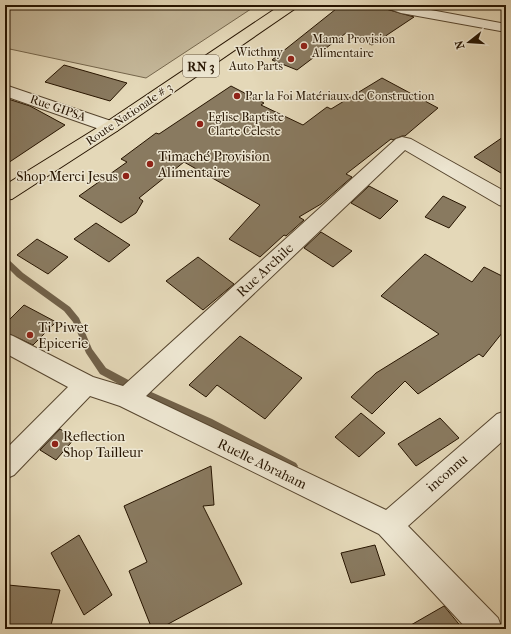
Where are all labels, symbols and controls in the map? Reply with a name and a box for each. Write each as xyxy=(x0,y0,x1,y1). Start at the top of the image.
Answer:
north arrow xyxy=(449,22,489,62)
place label: Mama Provision Alimentaire xyxy=(311,32,395,60)
text: N xyxy=(452,38,467,51)
marker: Mama Provision Alimentaire xyxy=(299,41,309,51)
place label: Wicthmy Auto Parts xyxy=(228,45,284,73)
marker: Wicthmy Auto Parts xyxy=(286,54,296,64)
road number: RN 3 xyxy=(183,55,219,77)
street label: Route Nationale # 3 xyxy=(83,80,175,148)
place label: Par la Foi Matériaux de Construction xyxy=(245,89,435,103)
marker: Par la Foi Matériaux de Construction xyxy=(232,91,242,101)
street label: Rue GIPSA xyxy=(28,92,88,124)
place label: Eglise Baptiste Clarte Celeste xyxy=(208,110,284,138)
marker: Eglise Baptiste Clarte Celeste xyxy=(195,119,205,129)
place label: Timaché Provision Alimentaire xyxy=(157,148,270,181)
marker: Timaché Provision Alimentaire xyxy=(145,159,155,169)
place label: Shop Merci Jesus xyxy=(16,168,118,185)
marker: Shop Merci Jesus xyxy=(121,171,131,181)
street label: Rue Archile xyxy=(233,239,297,301)
place label: Ti Piwet Epicerie xyxy=(38,319,89,352)
marker: Ti Piwet Epicerie xyxy=(25,330,35,340)
place label: Reflection Shop Tailleur xyxy=(63,428,143,461)
street label: Ruelle Abraham xyxy=(215,435,310,493)
marker: Reflection Shop Tailleur xyxy=(50,439,60,449)
street label: inconnu xyxy=(423,450,471,496)

